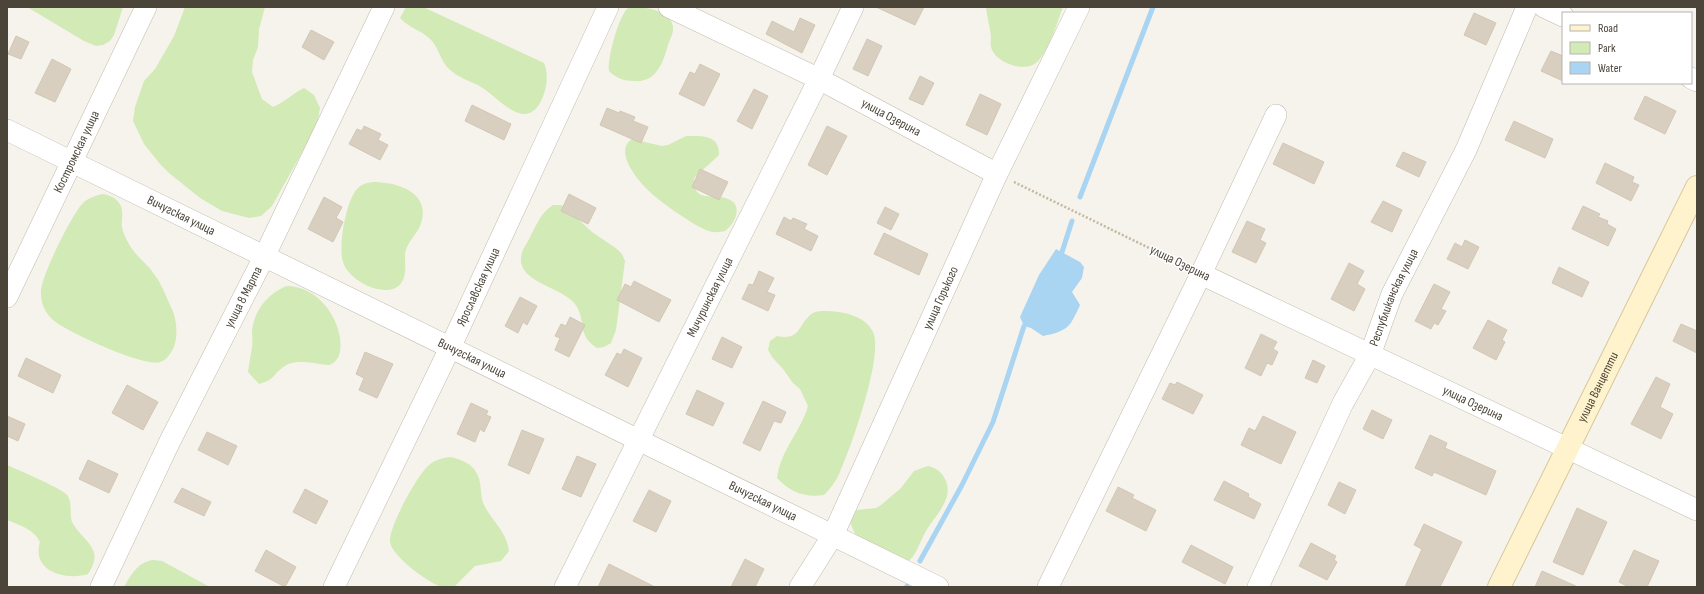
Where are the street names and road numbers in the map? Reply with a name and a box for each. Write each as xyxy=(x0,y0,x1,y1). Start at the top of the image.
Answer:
street label: улица Озерина xyxy=(859,95,923,140)
street label: Костромская улица xyxy=(50,108,103,196)
street label: Вичугская улица xyxy=(144,192,218,239)
street label: улица Озерина xyxy=(1147,242,1213,284)
street label: Ярославская улица xyxy=(453,245,503,329)
street label: Республиканская улица xyxy=(1366,246,1422,348)
street label: Мичуринская улица xyxy=(683,255,737,340)
street label: улица 8 Марта xyxy=(221,264,266,331)
street label: улица Горького xyxy=(919,264,962,332)
street label: Вичугская улица xyxy=(435,335,509,382)
street label: улица Ванцетти xyxy=(1574,349,1622,425)
street label: улица Озерина xyxy=(1440,382,1506,425)
street label: Вичугская улица xyxy=(726,478,800,524)

